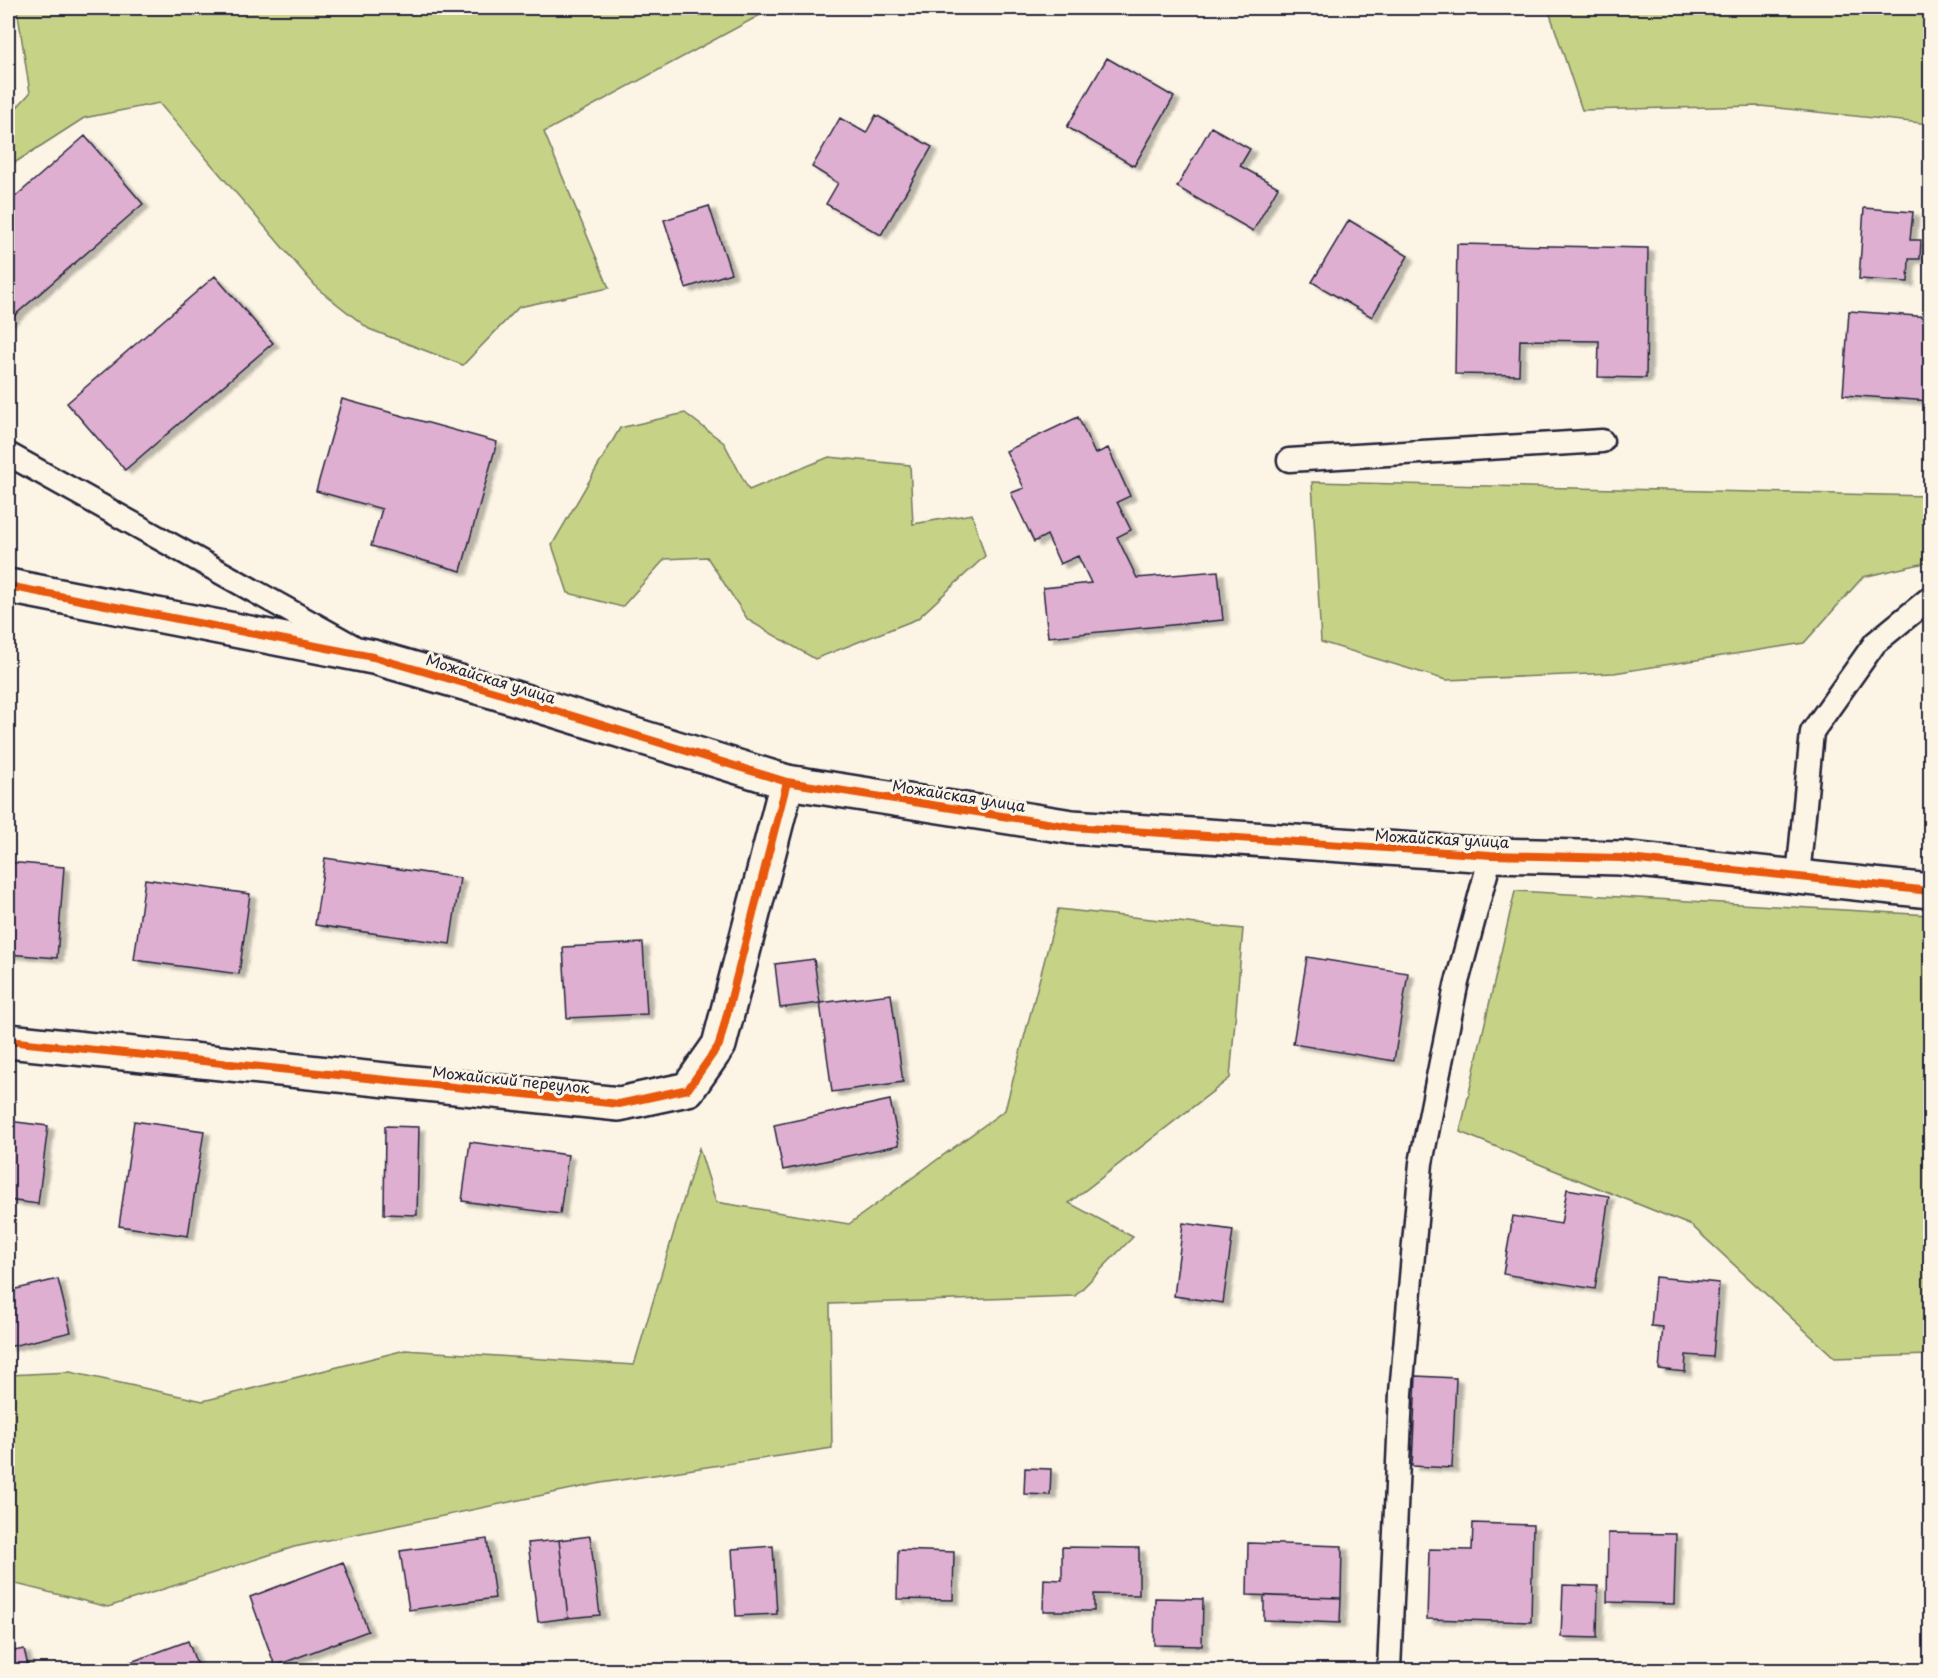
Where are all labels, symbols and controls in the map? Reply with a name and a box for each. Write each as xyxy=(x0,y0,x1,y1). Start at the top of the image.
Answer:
street label: Можайская улица xyxy=(423,647,559,709)
street label: Можайская улица xyxy=(891,773,1028,817)
street label: Можайская улица xyxy=(1374,823,1510,853)
street label: Можайский переулок xyxy=(431,1059,591,1099)

